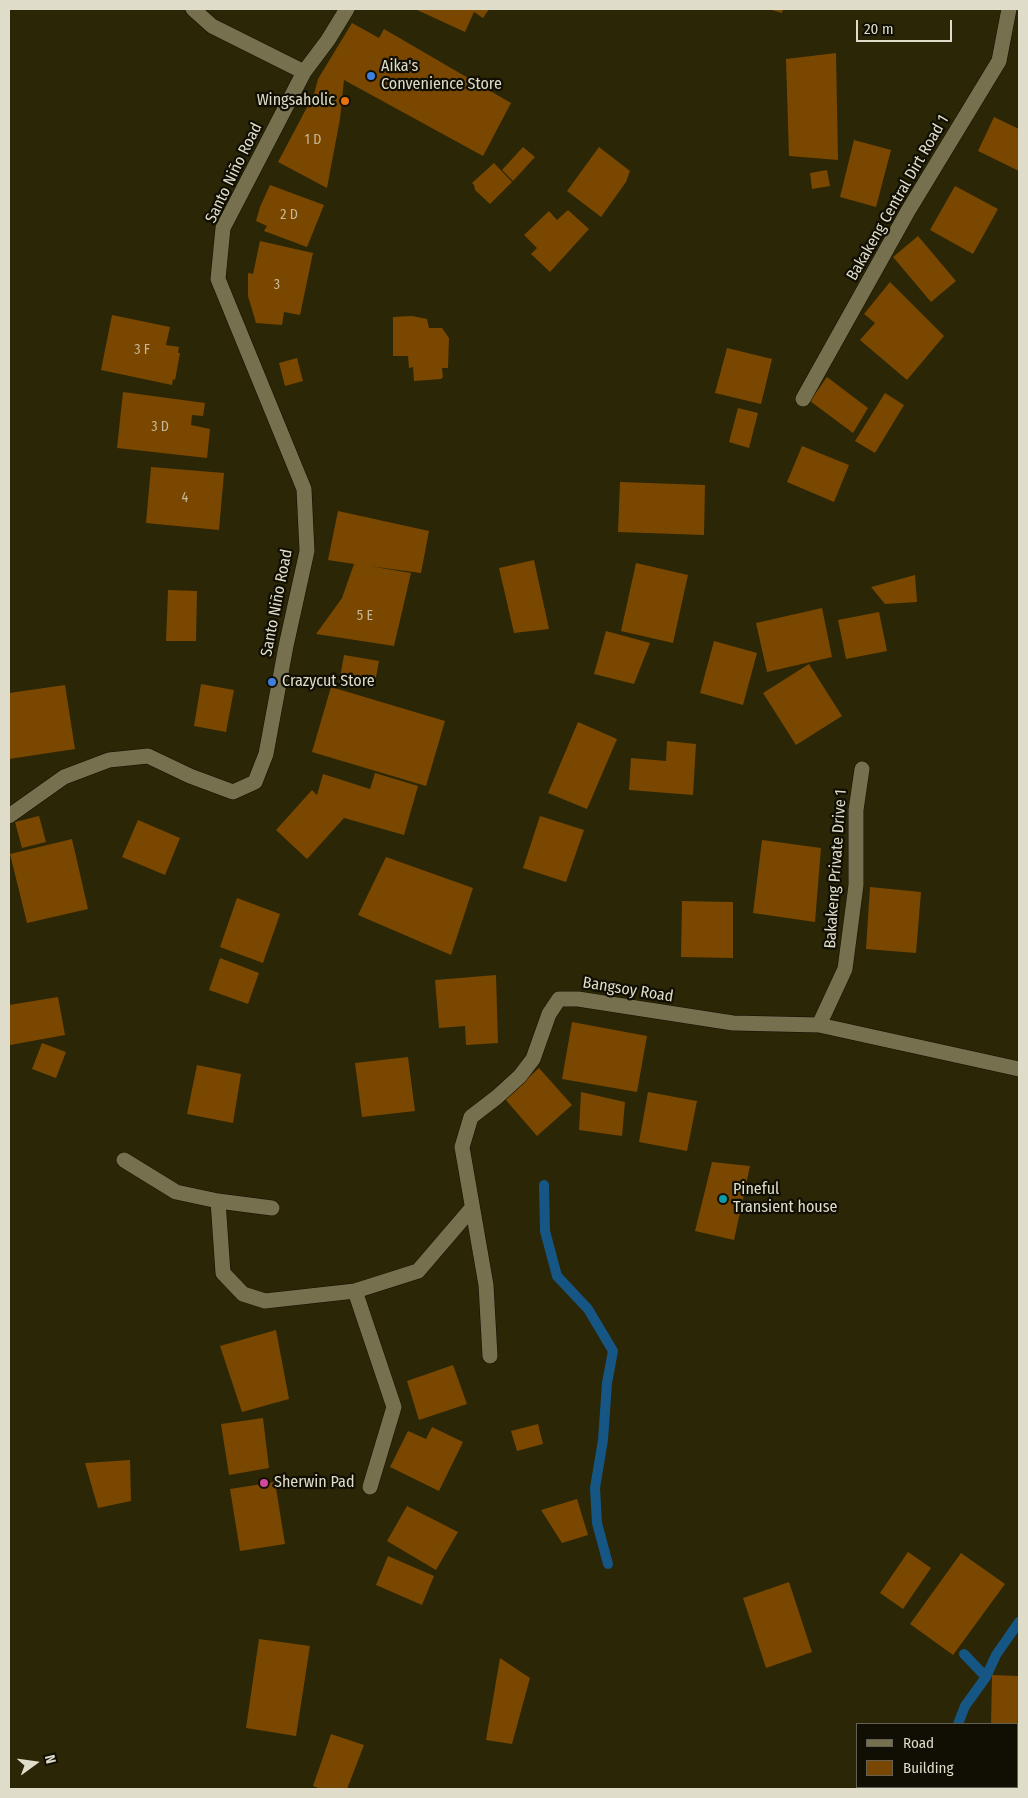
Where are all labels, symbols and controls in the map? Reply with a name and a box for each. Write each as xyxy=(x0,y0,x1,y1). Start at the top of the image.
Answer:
scale bar xyxy=(858,10,954,42)
text: 20 m xyxy=(864,20,894,38)
place label: Aika's Convenience Store xyxy=(381,57,502,95)
marker: Aika's Convenience Store xyxy=(365,70,377,82)
place label: Wingsaholic xyxy=(257,91,335,111)
marker: Wingsaholic xyxy=(339,95,351,107)
street label: Bakakeng Central Dirt Road 1 xyxy=(843,112,953,284)
street label: Santo Niño Road xyxy=(202,120,266,226)
house number: 1 D xyxy=(305,132,321,148)
house number: 2 D xyxy=(280,207,298,223)
house number: 3 xyxy=(274,277,280,293)
house number: 3 F xyxy=(134,342,150,358)
house number: 3 D xyxy=(151,419,169,435)
house number: 4 xyxy=(182,490,188,506)
street label: Santo Niño Road xyxy=(257,548,297,658)
house number: 5 E xyxy=(357,608,373,624)
place label: Crazycut Store xyxy=(282,672,375,692)
marker: Crazycut Store xyxy=(266,676,278,688)
street label: Bakakeng Private Drive 1 xyxy=(821,789,851,949)
street label: Bangsoy Road xyxy=(581,973,675,1007)
place label: Pineful Transient house xyxy=(733,1180,837,1218)
marker: Pineful Transient house xyxy=(717,1193,729,1205)
place label: Sherwin Pad xyxy=(274,1473,355,1493)
marker: Sherwin Pad xyxy=(258,1477,270,1489)
legend xyxy=(856,1723,1018,1788)
text: Road xyxy=(903,1734,934,1752)
north arrow xyxy=(10,1738,60,1788)
text: N xyxy=(41,1753,59,1765)
text: Building xyxy=(903,1759,954,1777)

